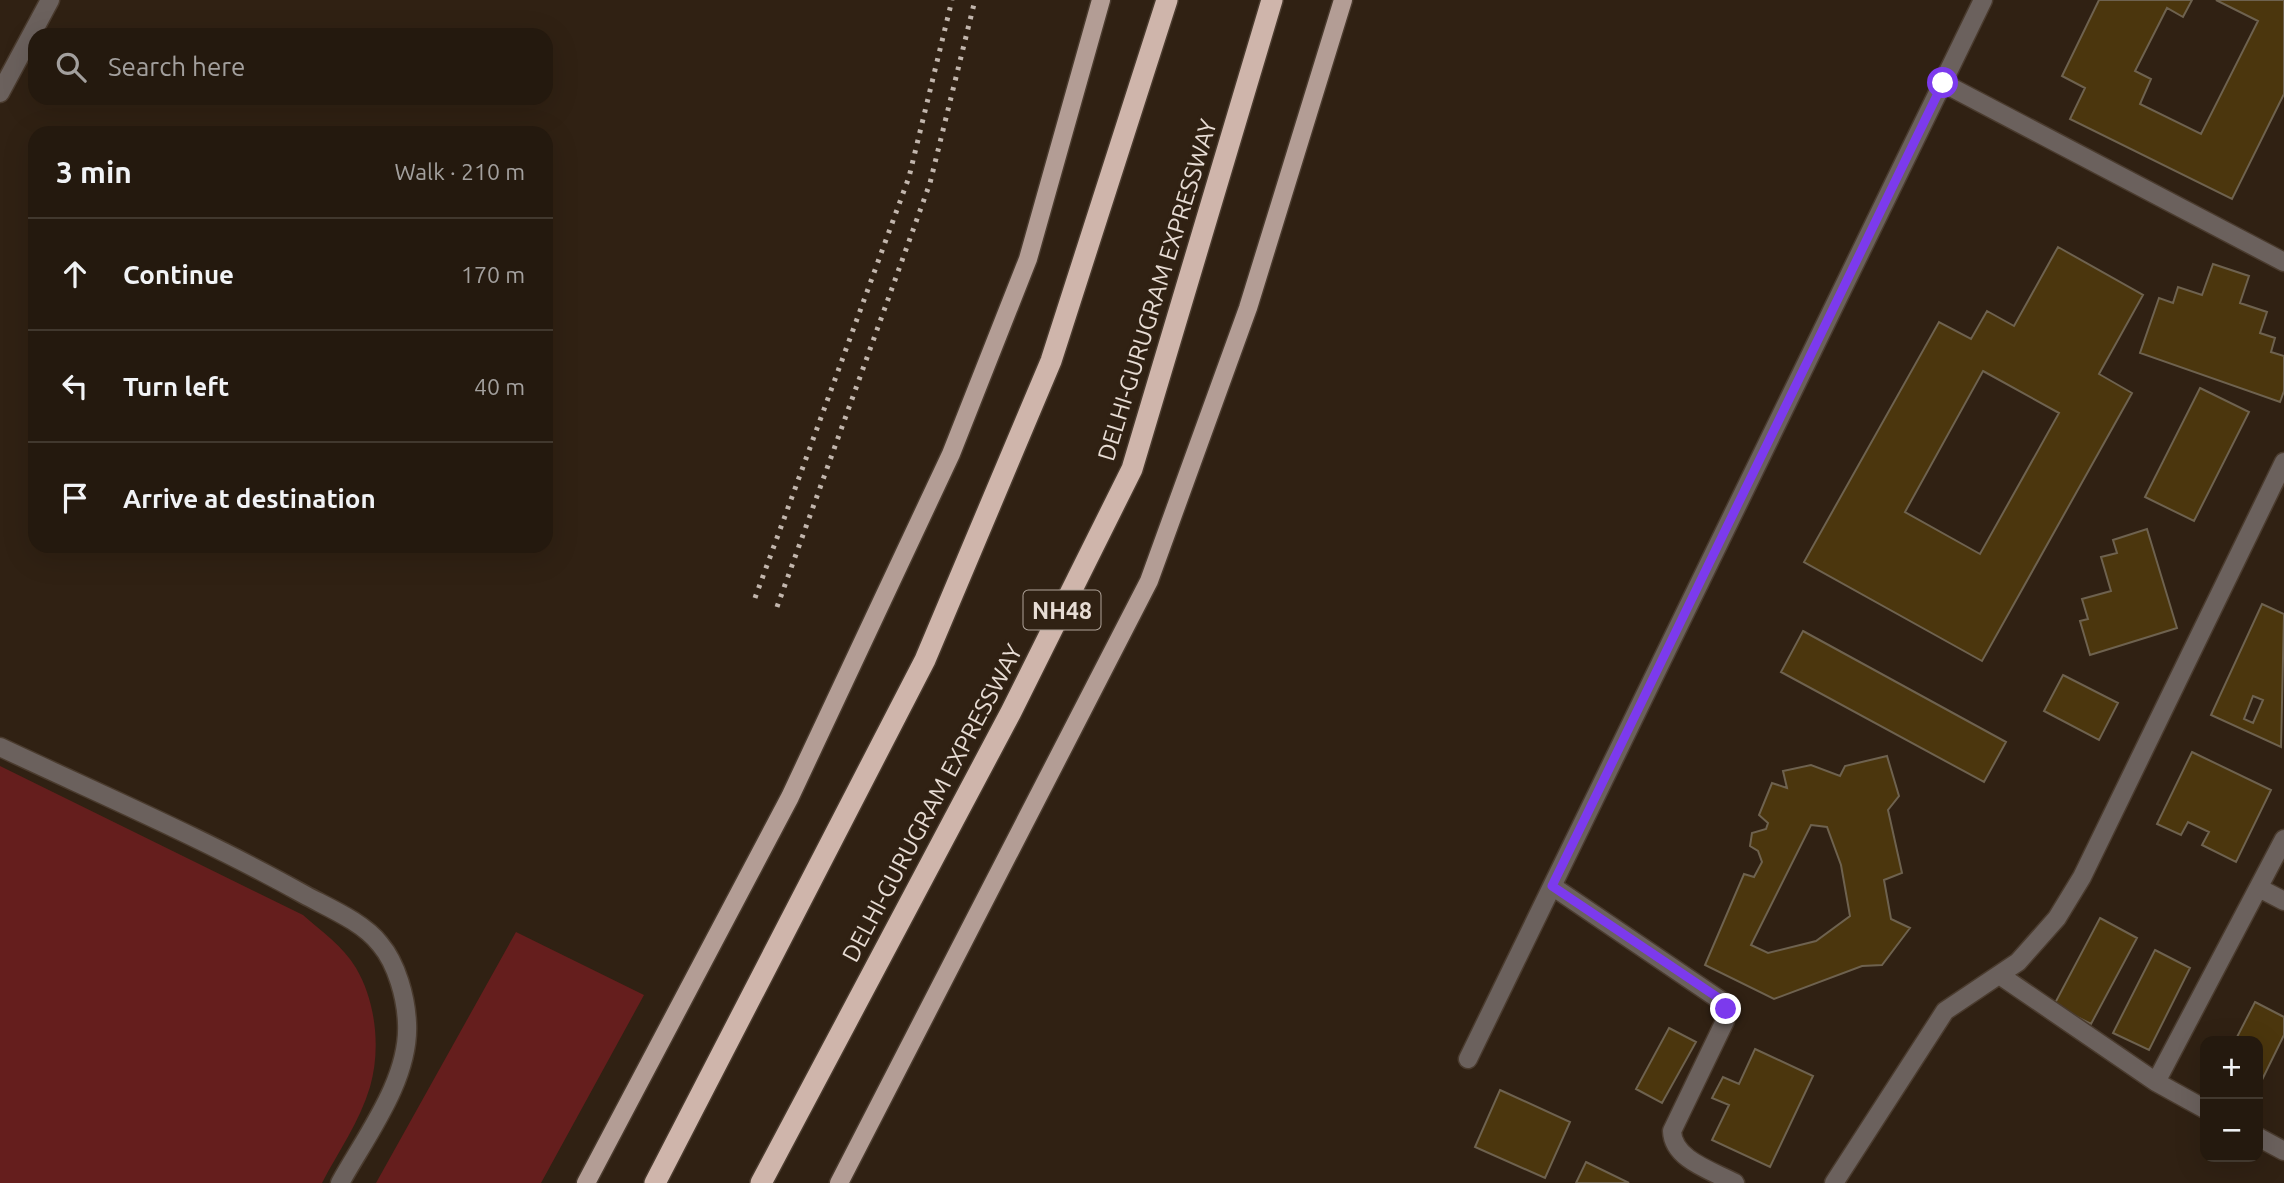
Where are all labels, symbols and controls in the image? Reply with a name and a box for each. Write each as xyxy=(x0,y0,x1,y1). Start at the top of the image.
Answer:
search box xyxy=(28,28,553,105)
icon: search xyxy=(52,48,90,86)
text: Search here xyxy=(108,52,245,81)
route start xyxy=(1927,67,1958,98)
street label: DELHI-GURUGRAM EXPRESSWAY xyxy=(1092,116,1222,464)
text: 3 min xyxy=(56,155,132,189)
text: Walk · 210 m xyxy=(394,159,525,184)
icon: ahead xyxy=(56,255,94,293)
text: Continue xyxy=(123,260,234,289)
text: 170 m xyxy=(461,262,525,287)
icon: left xyxy=(56,367,94,405)
text: Turn left xyxy=(123,372,229,401)
text: 40 m xyxy=(474,374,525,399)
icon: arrive xyxy=(56,479,94,517)
text: Arrive at destination xyxy=(123,484,376,513)
road number: NH48 xyxy=(1024,590,1100,630)
street label: DELHI-GURUGRAM EXPRESSWAY xyxy=(837,640,1027,966)
route end xyxy=(1710,993,1741,1024)
map controls xyxy=(2200,1036,2263,1162)
button: + xyxy=(2200,1036,2263,1099)
button: − xyxy=(2200,1099,2263,1162)

